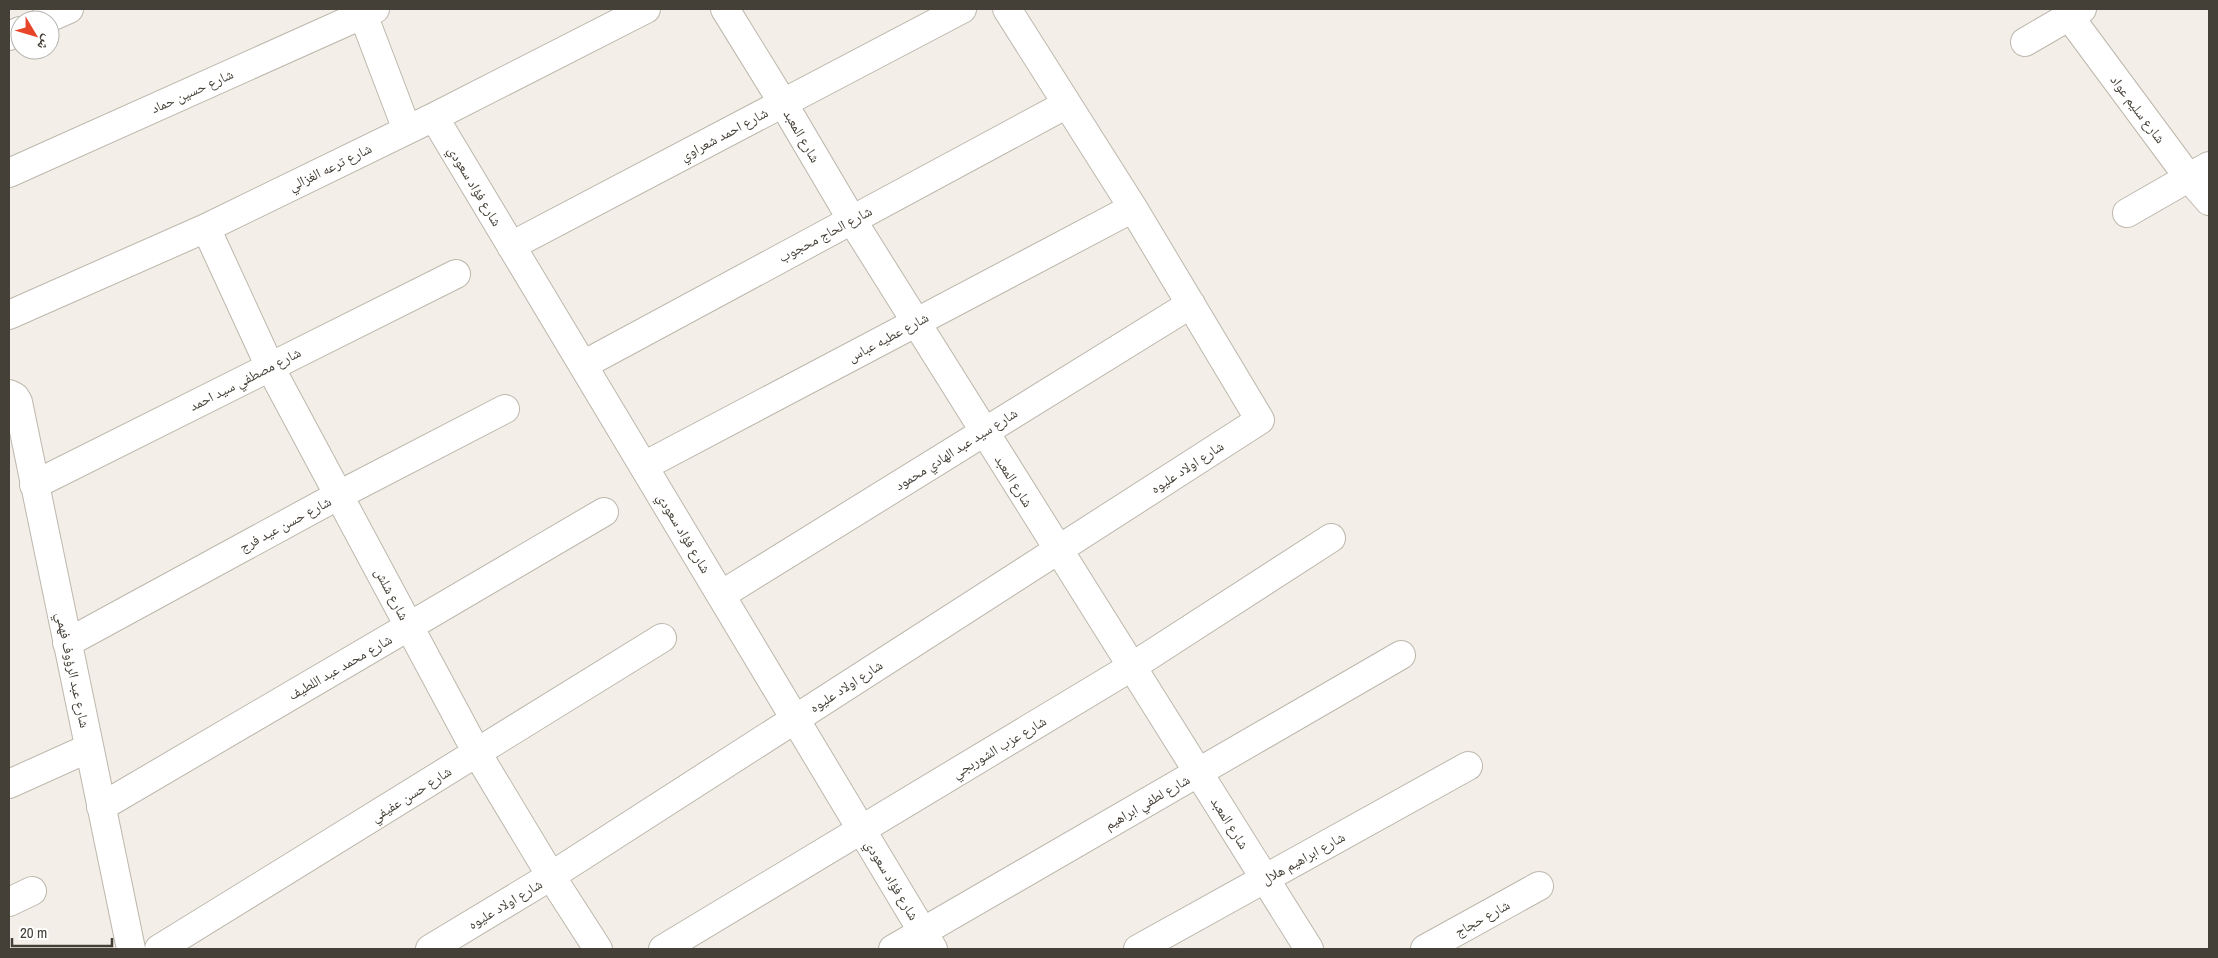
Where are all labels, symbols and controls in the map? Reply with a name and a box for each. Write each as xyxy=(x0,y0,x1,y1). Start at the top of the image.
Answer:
north arrow xyxy=(10,10,60,60)
text: ش xyxy=(33,32,57,55)
street label: شارع حسين حماد xyxy=(148,65,236,118)
street label: شارع سليم عواد xyxy=(2106,71,2170,147)
street label: شارع احمد شعراوي xyxy=(677,103,772,167)
street label: شارع المعبد xyxy=(779,106,824,166)
street label: شارع ترعه الغزالي xyxy=(285,139,376,197)
street label: شارع فؤاد سعودي xyxy=(442,143,506,231)
street label: شارع الحاج محجوب xyxy=(775,202,875,267)
street label: شارع عطيه عباس xyxy=(844,308,932,367)
street label: شارع مصطفي سيد احمد xyxy=(186,343,305,417)
street label: شارع سيد عبد الهادي محمود xyxy=(891,404,1022,496)
street label: شارع اولاد عليوه xyxy=(1147,437,1228,498)
street label: شارع المعبد xyxy=(990,451,1037,511)
street label: شارع فؤاد سعودي xyxy=(651,490,715,578)
street label: شارع حسن عيد فرج xyxy=(236,492,335,557)
street label: شارع شلش xyxy=(370,565,413,624)
street label: شارع عبد الرؤوف فهمي xyxy=(49,611,94,730)
street label: شارع محمد عبد اللطيف xyxy=(285,630,396,705)
street label: شارع اولاد عليوه xyxy=(806,656,887,717)
street label: شارع عزب الشوربجي xyxy=(949,712,1051,784)
street label: شارع حسن عفيفي xyxy=(367,762,456,828)
street label: شارع لطفي ابراهيم xyxy=(1101,770,1194,836)
street label: شارع المعبد xyxy=(1206,793,1253,853)
street label: شارع ابراهيم هلال xyxy=(1258,828,1348,889)
street label: شارع فؤاد سعودي xyxy=(859,837,923,925)
street label: شارع اولاد عليوه xyxy=(464,875,546,934)
street label: شارع حجاج xyxy=(1451,895,1513,941)
scale bar xyxy=(12,916,112,948)
text: 20 m xyxy=(20,922,47,943)

